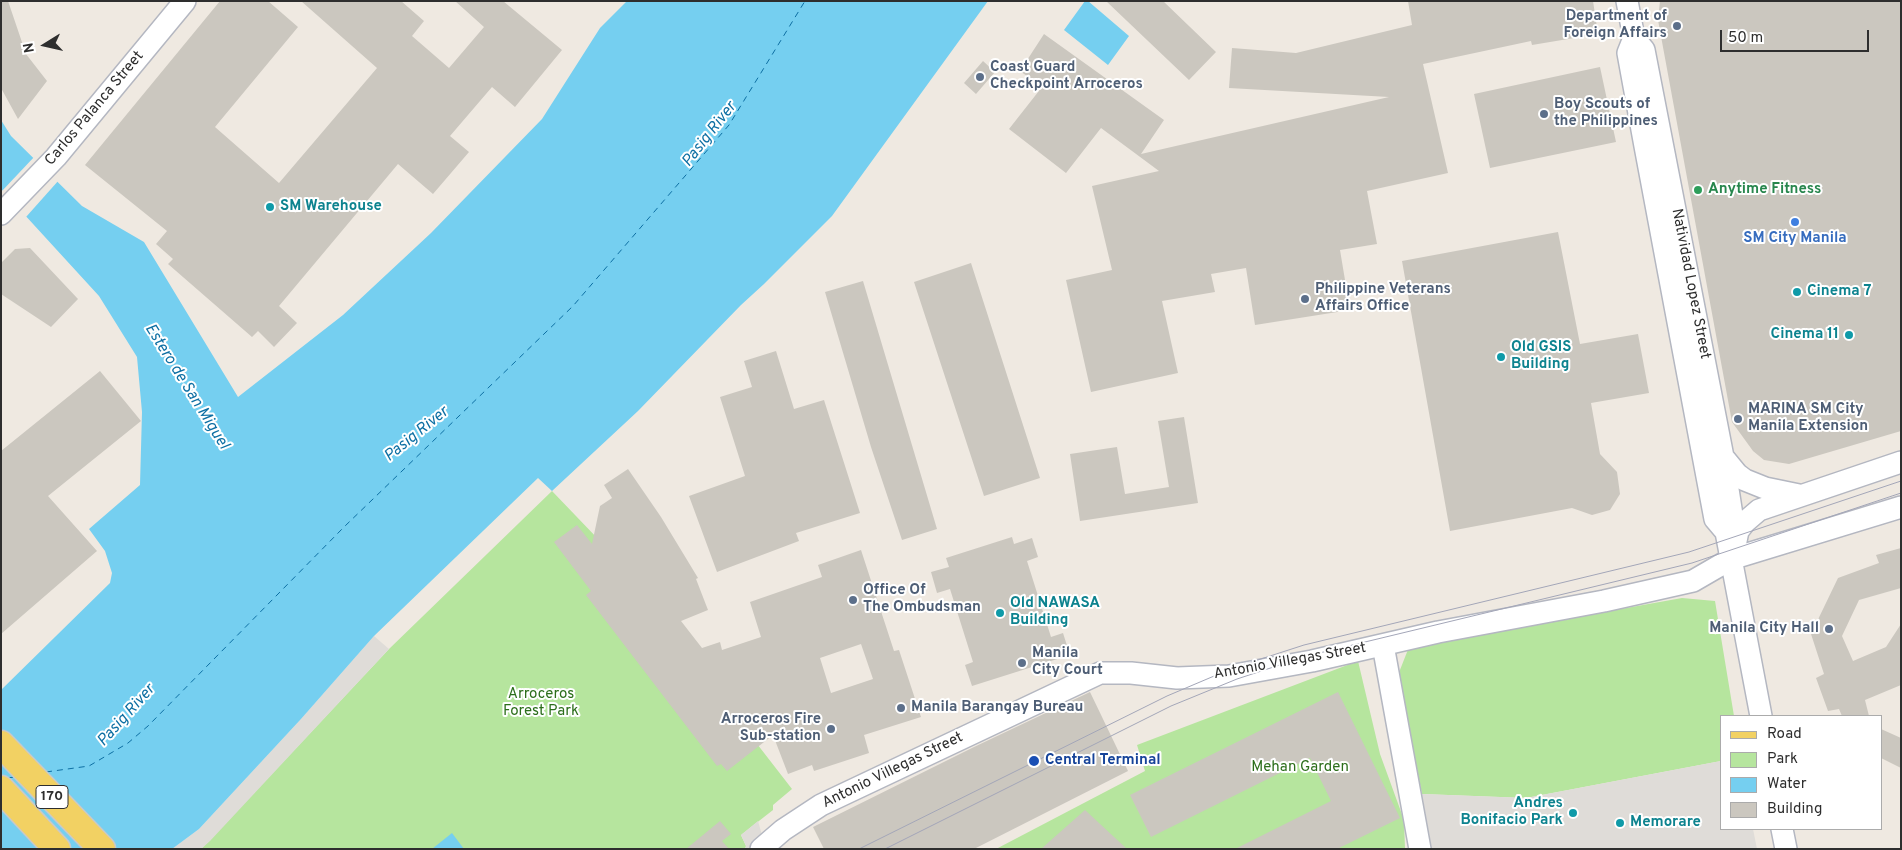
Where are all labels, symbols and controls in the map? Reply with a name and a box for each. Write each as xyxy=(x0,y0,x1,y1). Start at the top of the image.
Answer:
place label: Department of Foreign Affairs xyxy=(1563,8,1667,43)
north arrow xyxy=(20,20,70,70)
marker: Department of Foreign Affairs xyxy=(1671,20,1683,32)
scale bar xyxy=(1722,20,1871,52)
text: 50 m xyxy=(1728,29,1763,48)
text: N xyxy=(20,41,39,54)
street label: Carlos Palanca Street xyxy=(42,48,148,170)
place label: Coast Guard Checkpoint Arroceros xyxy=(990,59,1143,94)
marker: Coast Guard Checkpoint Arroceros xyxy=(974,71,986,83)
place label: Boy Scouts of the Philippines xyxy=(1554,96,1658,131)
water label: Pasig River xyxy=(679,99,741,171)
marker: Boy Scouts of the Philippines xyxy=(1538,108,1550,120)
place label: Anytime Fitness xyxy=(1708,181,1821,199)
marker: Anytime Fitness xyxy=(1692,184,1704,196)
place label: SM Warehouse xyxy=(280,198,382,216)
marker: SM Warehouse xyxy=(264,201,276,213)
street label: Natividad Lopez Street xyxy=(1667,207,1713,361)
marker: SM City Manila xyxy=(1789,216,1801,228)
place label: SM City Manila xyxy=(1743,230,1847,248)
place label: Philippine Veterans Affairs Office xyxy=(1315,281,1451,316)
place label: Cinema 7 xyxy=(1807,283,1871,301)
marker: Cinema 7 xyxy=(1791,286,1803,298)
marker: Philippine Veterans Affairs Office xyxy=(1299,293,1311,305)
water label: Estero de San Miguel xyxy=(140,321,232,453)
place label: Cinema 11 xyxy=(1771,326,1839,344)
marker: Cinema 11 xyxy=(1843,329,1855,341)
place label: Old GSIS Building xyxy=(1511,339,1572,374)
marker: Old GSIS Building xyxy=(1495,351,1507,363)
place label: MARINA SM City Manila Extension xyxy=(1748,401,1868,436)
water label: Pasig River xyxy=(381,403,453,467)
marker: MARINA SM City Manila Extension xyxy=(1732,413,1744,425)
place label: Office Of The Ombudsman xyxy=(863,582,981,617)
marker: Office Of The Ombudsman xyxy=(847,594,859,606)
place label: Old NAWASA Building xyxy=(1010,595,1100,630)
marker: Old NAWASA Building xyxy=(994,607,1006,619)
place label: Manila City Hall xyxy=(1709,620,1819,638)
marker: Manila City Hall xyxy=(1823,623,1835,635)
street label: Antonio Villegas Street xyxy=(1212,640,1368,684)
place label: Manila City Court xyxy=(1032,645,1103,680)
marker: Manila City Court xyxy=(1016,657,1028,669)
water label: Pasig River xyxy=(94,681,160,751)
park label: Arroceros Forest Park xyxy=(503,686,579,721)
place label: Manila Barangay Bureau xyxy=(911,699,1083,717)
marker: Manila Barangay Bureau xyxy=(895,702,907,714)
place label: Arroceros Fire Sub-station xyxy=(721,711,821,746)
legend xyxy=(1720,715,1882,830)
marker: Arroceros Fire Sub-station xyxy=(825,723,837,735)
text: Road xyxy=(1767,725,1802,744)
street label: Antonio Villegas Street xyxy=(820,729,966,813)
text: Park xyxy=(1767,750,1798,769)
place label: Central Terminal xyxy=(1045,752,1161,770)
marker: Central Terminal xyxy=(1027,754,1041,768)
park label: Mehan Garden xyxy=(1251,759,1349,777)
text: Water xyxy=(1767,775,1806,794)
road number: 170 xyxy=(36,786,68,809)
place label: Andres Bonifacio Park xyxy=(1460,795,1563,830)
text: Building xyxy=(1767,800,1822,819)
marker: Andres Bonifacio Park xyxy=(1567,807,1579,819)
place label: Memorare xyxy=(1630,814,1701,832)
marker: Memorare xyxy=(1614,817,1626,829)

